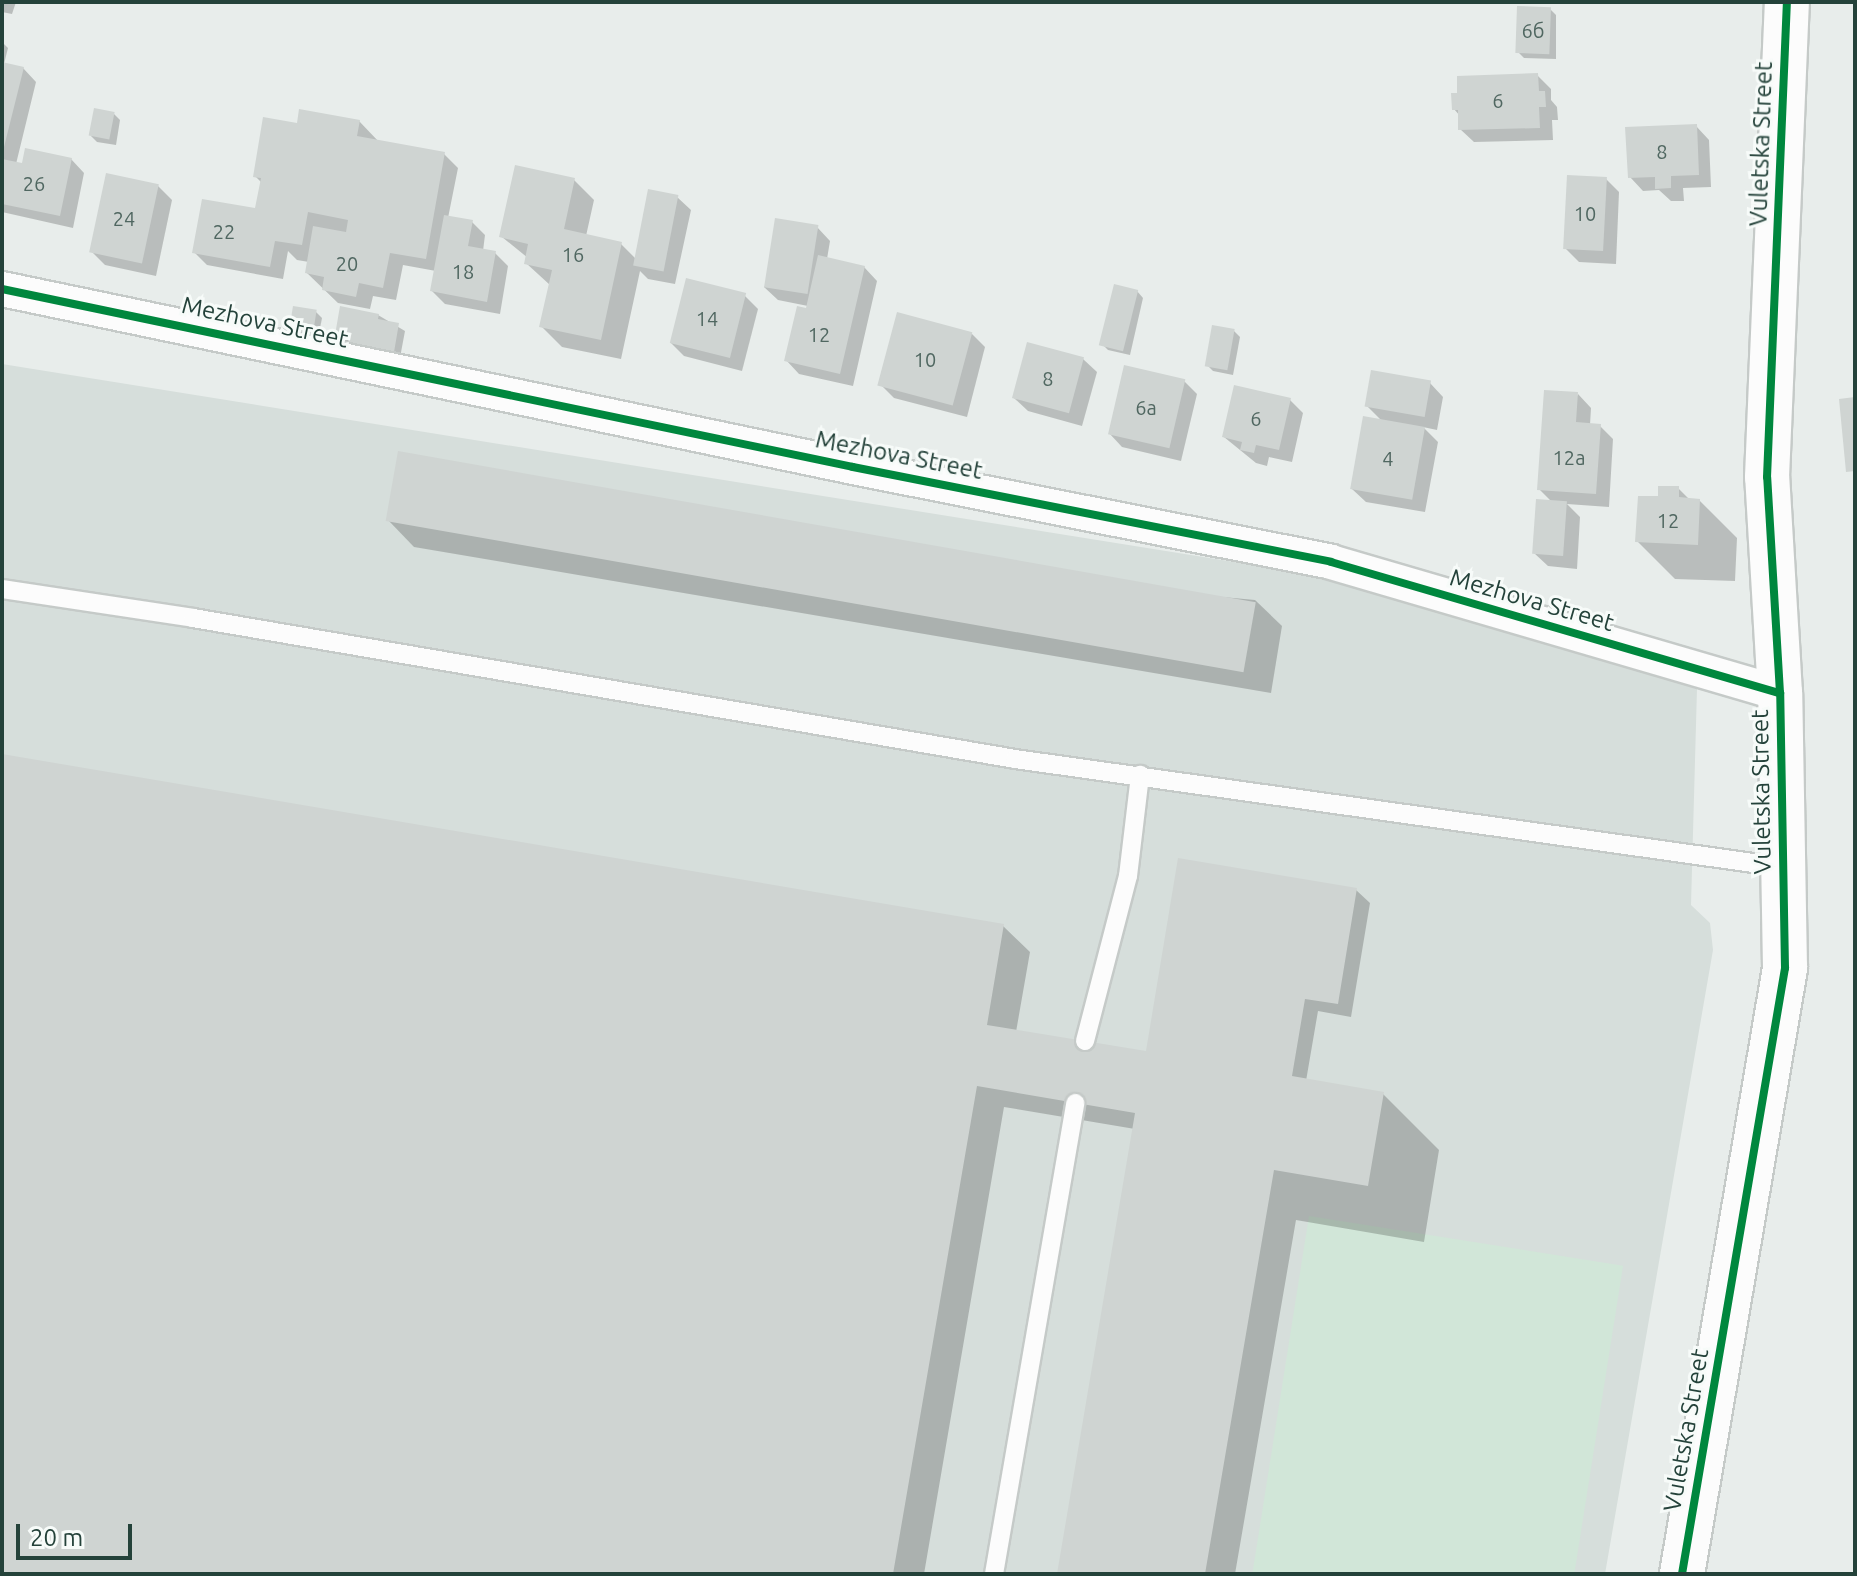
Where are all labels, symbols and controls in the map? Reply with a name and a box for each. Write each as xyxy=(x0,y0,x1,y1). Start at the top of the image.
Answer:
house number: 6б xyxy=(1522,18,1544,42)
street label: Vuletska Street xyxy=(1744,61,1778,227)
house number: 6 xyxy=(1492,88,1504,112)
house number: 8 xyxy=(1656,139,1668,163)
house number: 26 xyxy=(23,171,45,195)
house number: 10 xyxy=(1574,201,1596,225)
house number: 24 xyxy=(113,206,135,230)
house number: 22 xyxy=(213,219,235,243)
house number: 16 xyxy=(562,242,584,266)
house number: 20 xyxy=(336,251,358,275)
house number: 18 xyxy=(452,259,474,283)
street label: Mezhova Street xyxy=(179,290,351,354)
house number: 14 xyxy=(696,306,718,330)
house number: 12 xyxy=(808,322,830,346)
house number: 10 xyxy=(914,347,936,371)
house number: 8 xyxy=(1042,366,1054,390)
house number: 6а xyxy=(1135,395,1157,419)
house number: 6 xyxy=(1250,406,1262,430)
street label: Mezhova Street xyxy=(813,425,985,485)
house number: 12а xyxy=(1553,445,1585,469)
house number: 4 xyxy=(1382,446,1394,470)
house number: 12 xyxy=(1657,508,1679,532)
street label: Mezhova Street xyxy=(1447,563,1617,637)
street label: Vuletska Street xyxy=(1745,709,1777,875)
street label: Vuletska Street xyxy=(1657,1346,1715,1514)
scale bar xyxy=(20,1508,136,1558)
text: 20 m xyxy=(30,1524,83,1551)

